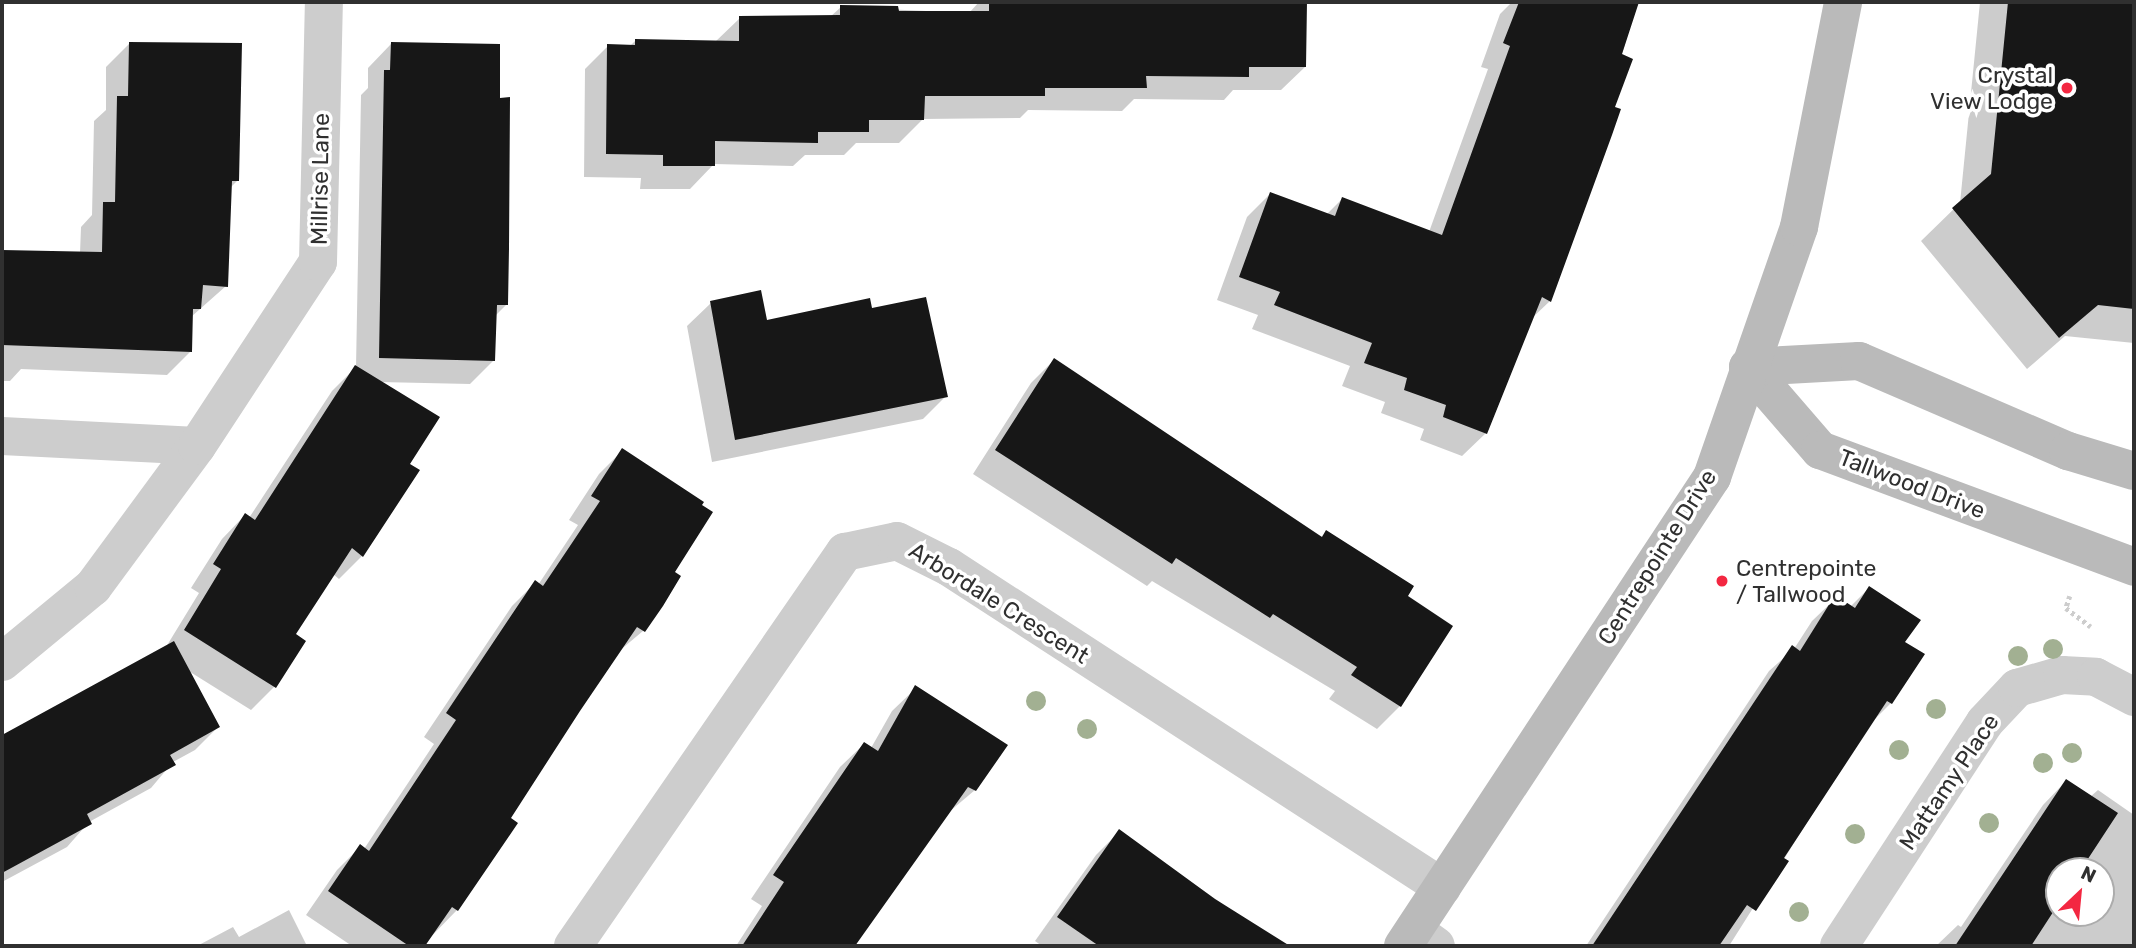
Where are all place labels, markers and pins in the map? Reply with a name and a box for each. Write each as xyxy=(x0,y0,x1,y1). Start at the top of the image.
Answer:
place label: Crystal View Lodge xyxy=(1930,61,2053,115)
marker: Crystal View Lodge xyxy=(2059,80,2075,96)
place label: Centrepointe / Tallwood xyxy=(1736,554,1876,608)
marker: Centrepointe / Tallwood xyxy=(1714,573,1730,589)

